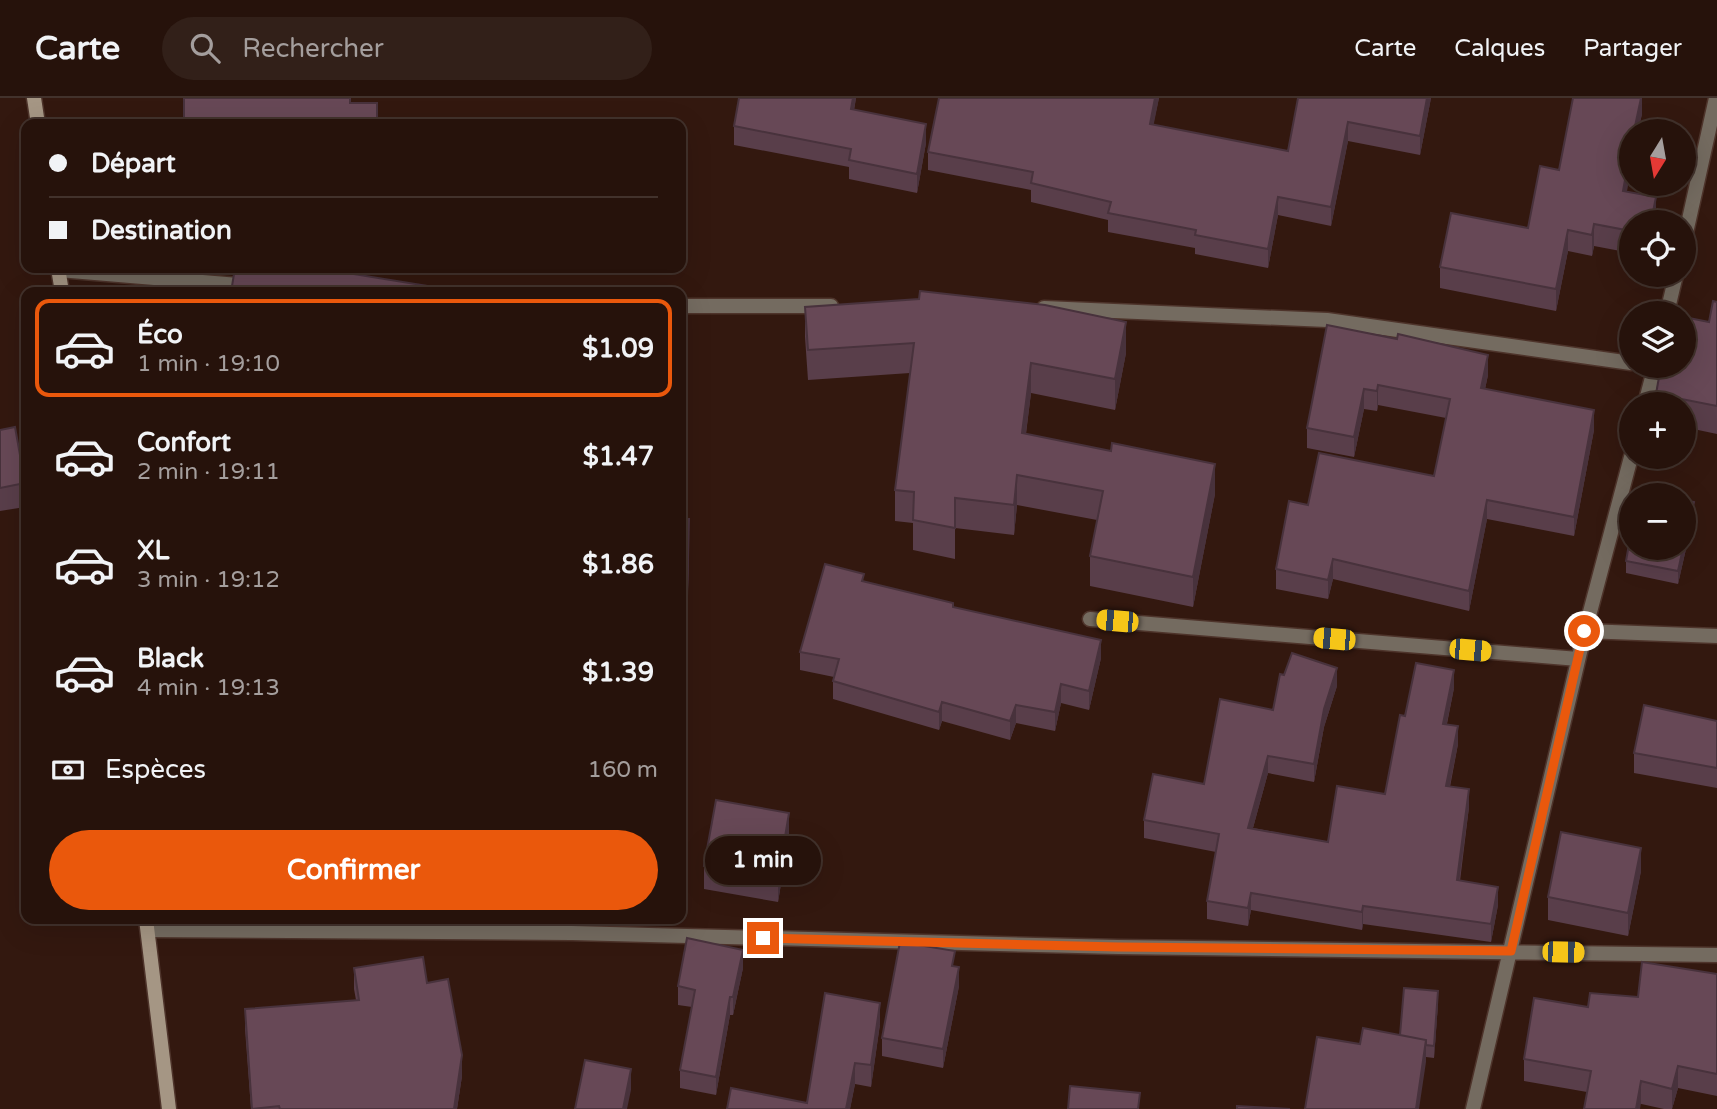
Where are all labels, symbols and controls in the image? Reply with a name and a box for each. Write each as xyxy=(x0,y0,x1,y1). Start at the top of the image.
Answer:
search box xyxy=(162,17,652,80)
text: Carte xyxy=(35,29,120,68)
icon: search xyxy=(186,29,224,67)
text: Rechercher xyxy=(242,33,384,64)
text: Carte xyxy=(1354,34,1416,63)
text: Calques xyxy=(1454,34,1545,63)
text: Partager xyxy=(1583,34,1682,63)
north arrow xyxy=(1619,119,1696,196)
map controls xyxy=(1619,119,1696,560)
text: Départ xyxy=(91,148,176,179)
button: locate xyxy=(1619,210,1696,287)
text: Destination xyxy=(91,215,232,246)
button: layers xyxy=(1619,301,1696,378)
icon: car xyxy=(53,317,116,380)
text: Éco xyxy=(137,319,183,350)
text: $1.09 xyxy=(582,333,654,364)
text: 1 min · 19:10 xyxy=(137,350,280,378)
button: + xyxy=(1619,392,1696,469)
icon: car xyxy=(53,425,116,488)
text: Confort xyxy=(137,427,231,458)
text: $1.47 xyxy=(583,441,654,472)
text: 2 min · 19:11 xyxy=(137,458,280,486)
button: − xyxy=(1619,483,1696,560)
icon: car xyxy=(53,533,116,596)
text: XL xyxy=(137,535,169,566)
text: $1.86 xyxy=(582,549,654,580)
text: 3 min · 19:12 xyxy=(137,566,280,594)
car xyxy=(1096,609,1139,633)
route start xyxy=(1568,615,1600,647)
car xyxy=(1313,627,1356,651)
car xyxy=(1449,638,1492,662)
icon: car xyxy=(53,641,116,704)
text: Black xyxy=(137,643,204,674)
text: $1.39 xyxy=(582,657,654,688)
text: 4 min · 19:13 xyxy=(137,674,280,702)
icon: cash xyxy=(49,751,87,789)
text: Espèces xyxy=(105,754,206,785)
text: 160 m xyxy=(588,756,658,784)
button: Confirmer xyxy=(49,830,658,910)
callout: 1 min xyxy=(705,836,821,886)
text: 1 min xyxy=(732,846,794,874)
route end xyxy=(747,922,779,954)
car xyxy=(1542,941,1585,963)

